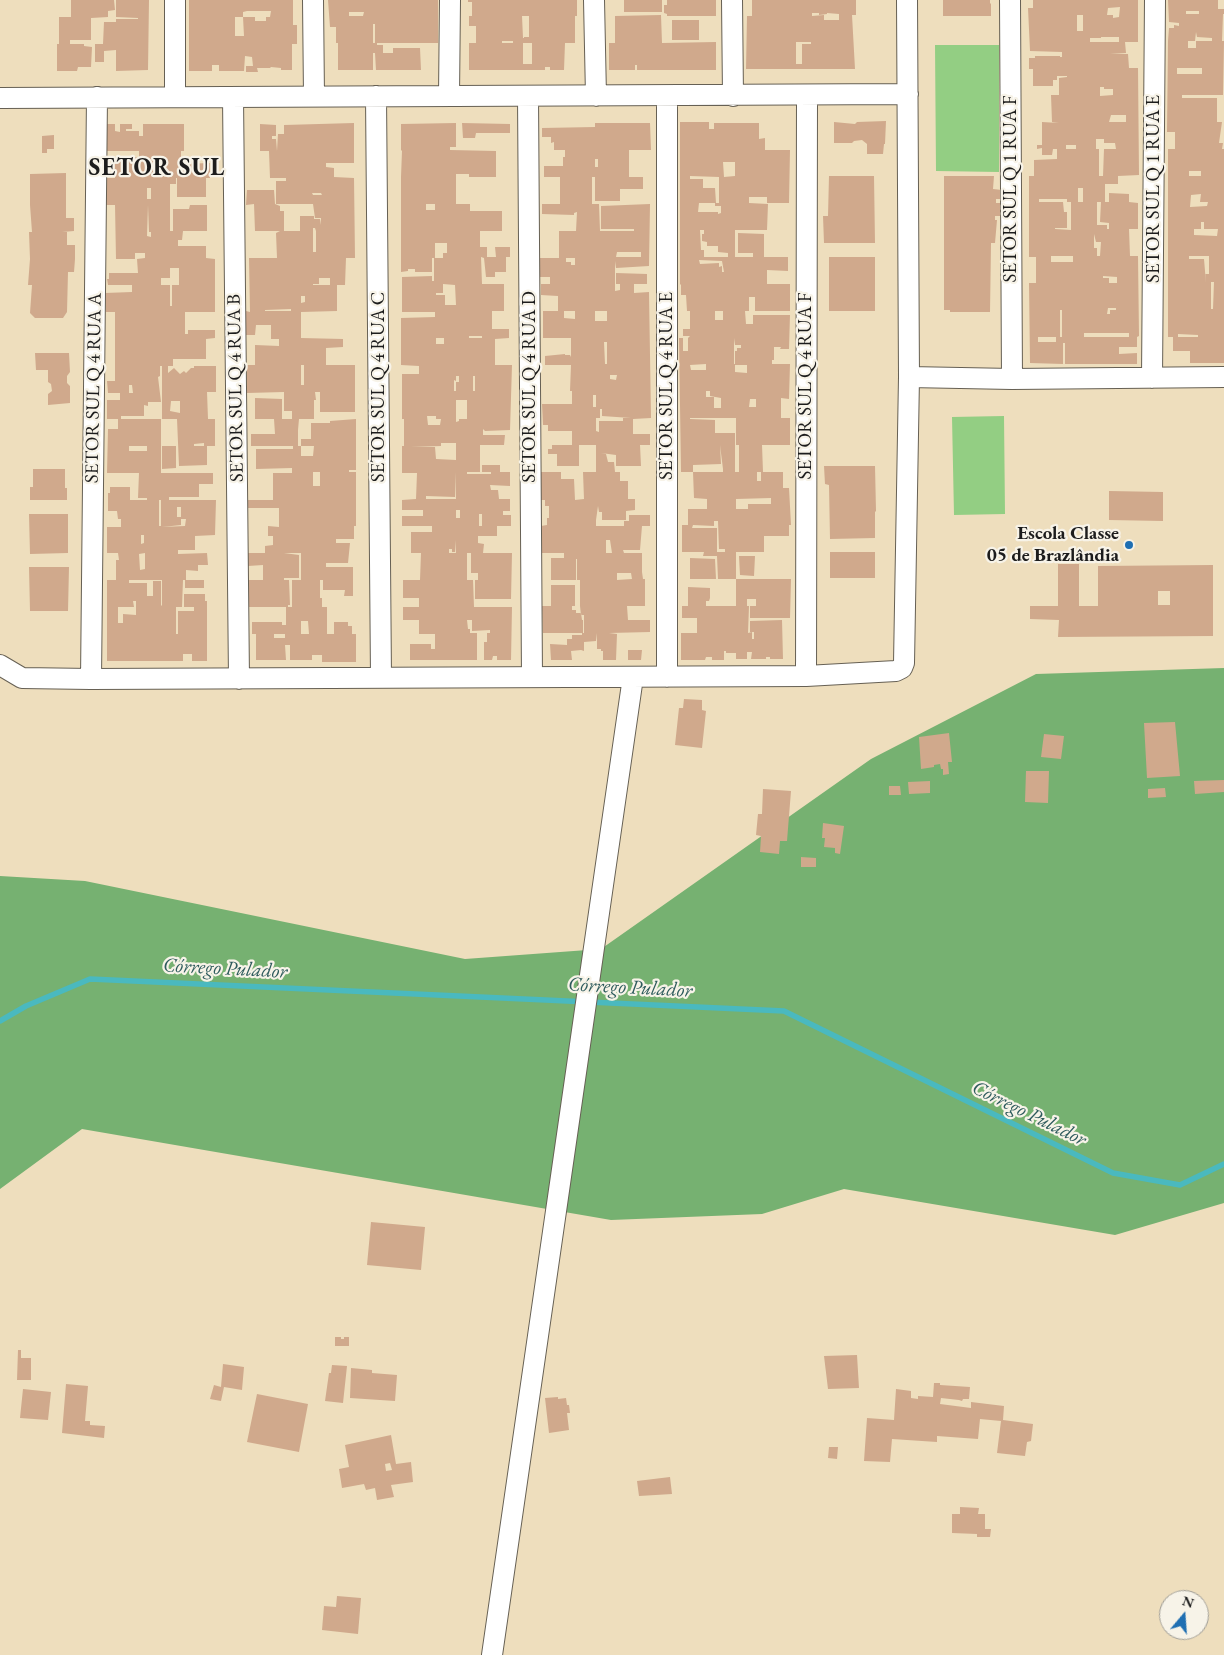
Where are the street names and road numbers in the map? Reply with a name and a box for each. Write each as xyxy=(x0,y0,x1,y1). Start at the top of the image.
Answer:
street label: SETOR SUL Q 1 RUA E xyxy=(1143,95,1165,283)
street label: SETOR SUL Q 1 RUA F xyxy=(1000,96,1022,282)
street label: SETOR SUL Q 4 RUA D xyxy=(519,291,541,483)
street label: SETOR SUL Q 4 RUA C xyxy=(368,292,390,482)
street label: SETOR SUL Q 4 RUA E xyxy=(656,292,678,480)
street label: SETOR SUL Q 4 RUA A xyxy=(81,293,107,483)
street label: SETOR SUL Q 4 RUA F xyxy=(795,293,817,479)
street label: SETOR SUL Q 4 RUA B xyxy=(223,294,249,482)

